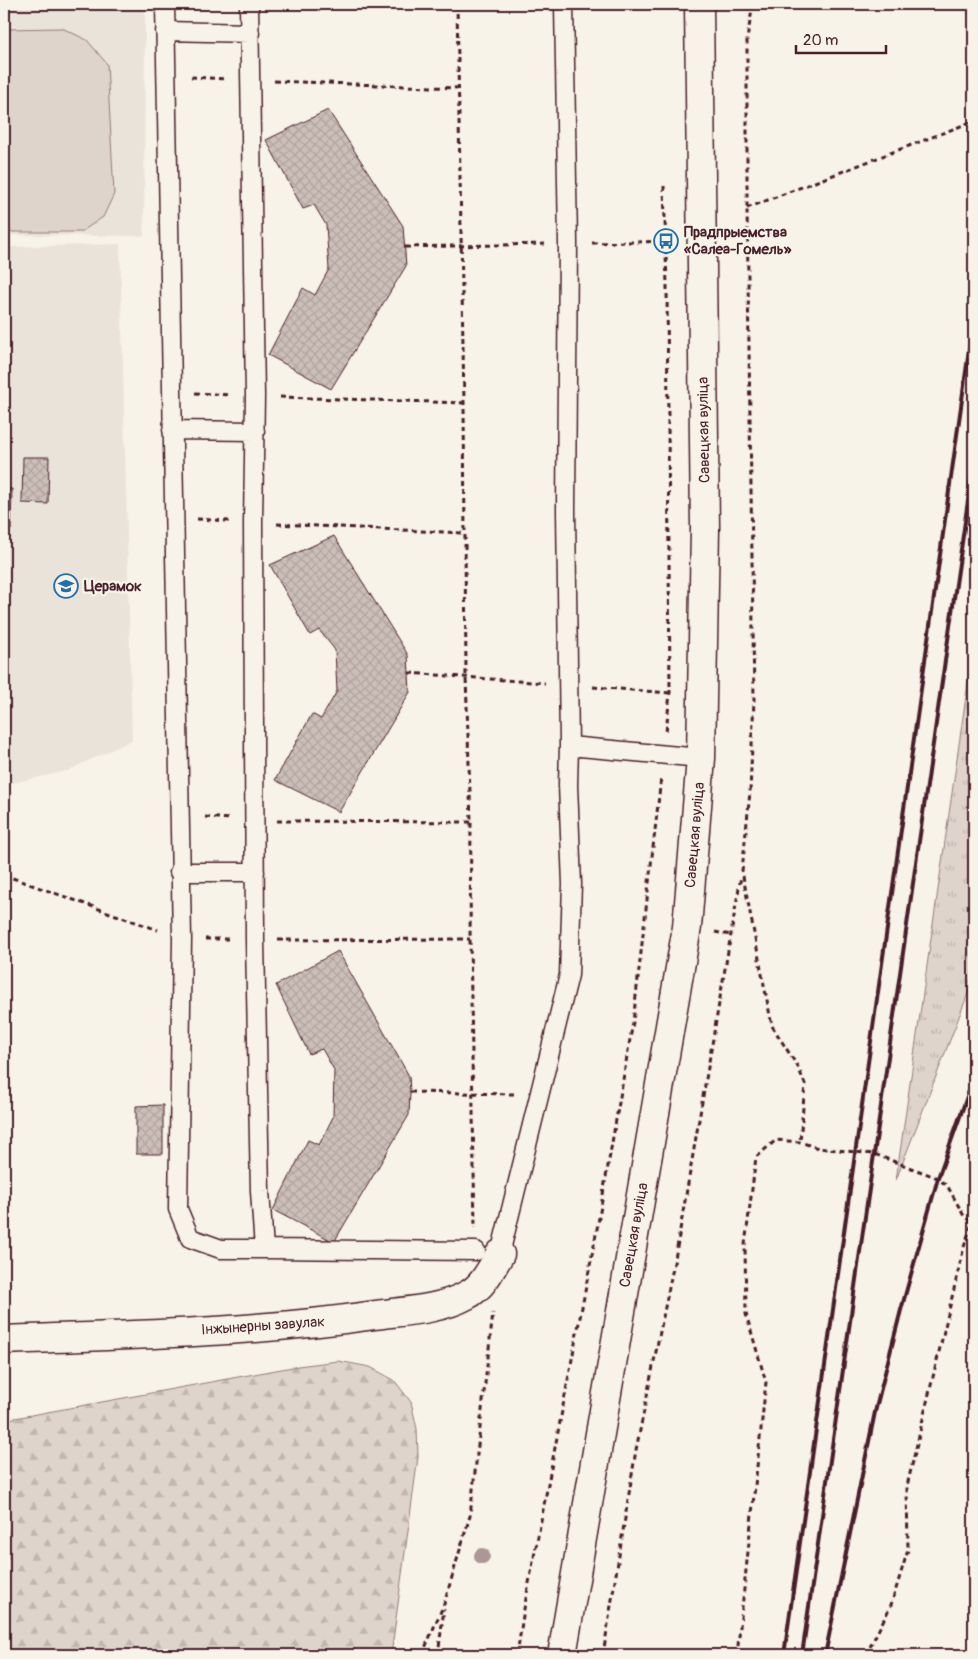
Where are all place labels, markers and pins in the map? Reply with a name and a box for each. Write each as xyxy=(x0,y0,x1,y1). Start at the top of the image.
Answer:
place label: Прадпрыемства «Салеа-Гомель» xyxy=(684,223,792,259)
bus stop icon: Прадпрыемства «Салеа-Гомель» xyxy=(653,228,679,254)
school or university icon: Церамок xyxy=(53,573,79,599)
place label: Церамок xyxy=(84,577,142,596)

